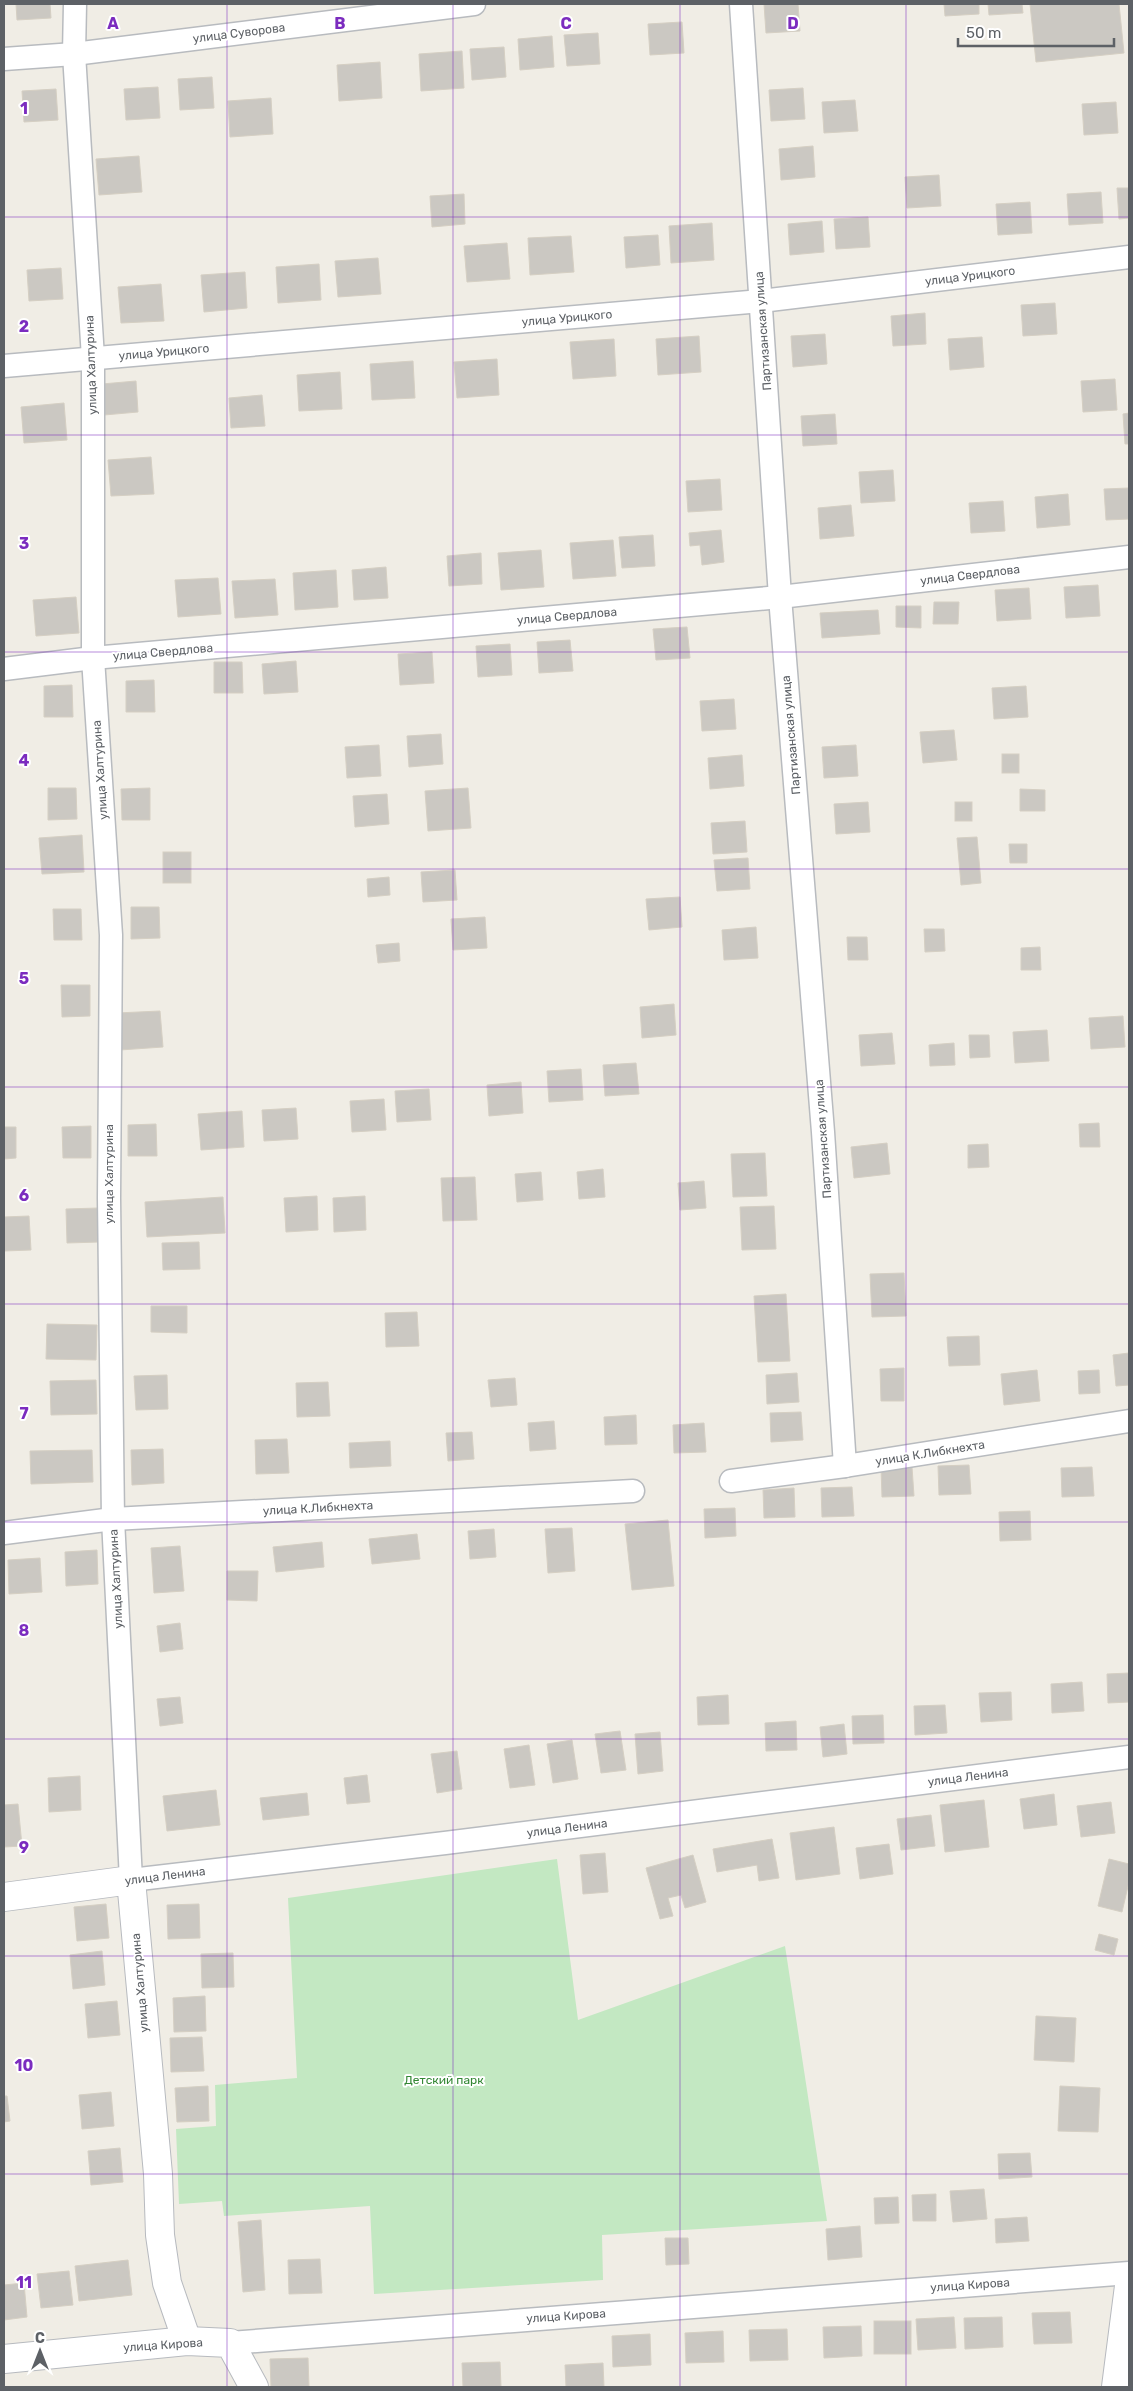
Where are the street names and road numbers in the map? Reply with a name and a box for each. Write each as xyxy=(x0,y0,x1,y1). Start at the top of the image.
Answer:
street label: улица Суворова xyxy=(192,20,286,46)
street label: улица Урицкого xyxy=(924,264,1016,288)
street label: Партизанская улица xyxy=(752,271,774,391)
street label: улица Урицкого xyxy=(521,307,613,329)
street label: улица Халтурина xyxy=(82,315,100,415)
street label: улица Урицкого xyxy=(118,341,210,363)
street label: улица Свердлова xyxy=(919,562,1021,588)
street label: улица Свердлова xyxy=(516,605,618,627)
street label: улица Свердлова xyxy=(112,641,214,663)
street label: Партизанская улица xyxy=(779,675,803,795)
street label: улица Халтурина xyxy=(90,720,110,820)
street label: Партизанская улица xyxy=(812,1079,834,1199)
street label: улица Халтурина xyxy=(102,1124,116,1224)
street label: улица К.Либкнехта xyxy=(874,1437,986,1469)
street label: улица К.Либкнехта xyxy=(262,1498,374,1518)
street label: улица Халтурина xyxy=(106,1529,126,1629)
street label: улица Ленина xyxy=(927,1765,1009,1789)
street label: улица Ленина xyxy=(526,1816,608,1840)
street label: улица Ленина xyxy=(124,1864,206,1888)
street label: улица Халтурина xyxy=(129,1933,151,2033)
street label: улица Кирова xyxy=(930,2275,1010,2295)
street label: улица Кирова xyxy=(526,2306,606,2326)
street label: улица Кирова xyxy=(123,2335,203,2355)

